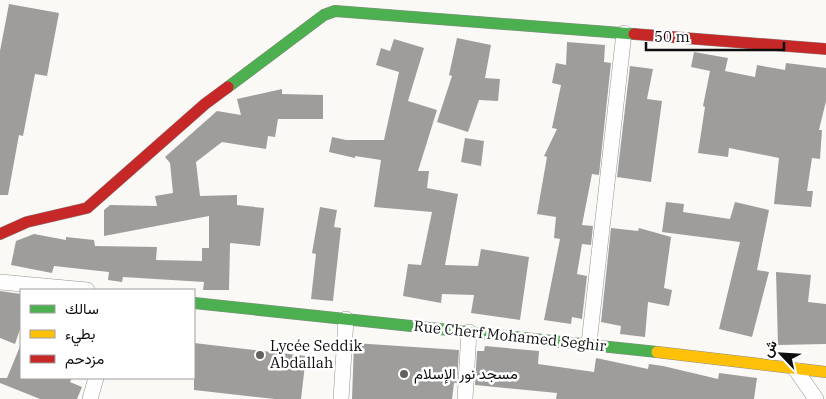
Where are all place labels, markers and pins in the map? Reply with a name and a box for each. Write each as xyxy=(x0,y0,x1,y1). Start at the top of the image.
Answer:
place label: Lycée Seddik Abdallah xyxy=(270,336,362,372)
marker: Lycée Seddik Abdallah xyxy=(254,349,266,361)
place label: مسجد نور الإسلام xyxy=(414,364,518,384)
marker: مسجد نور الإسلام xyxy=(398,368,410,380)

